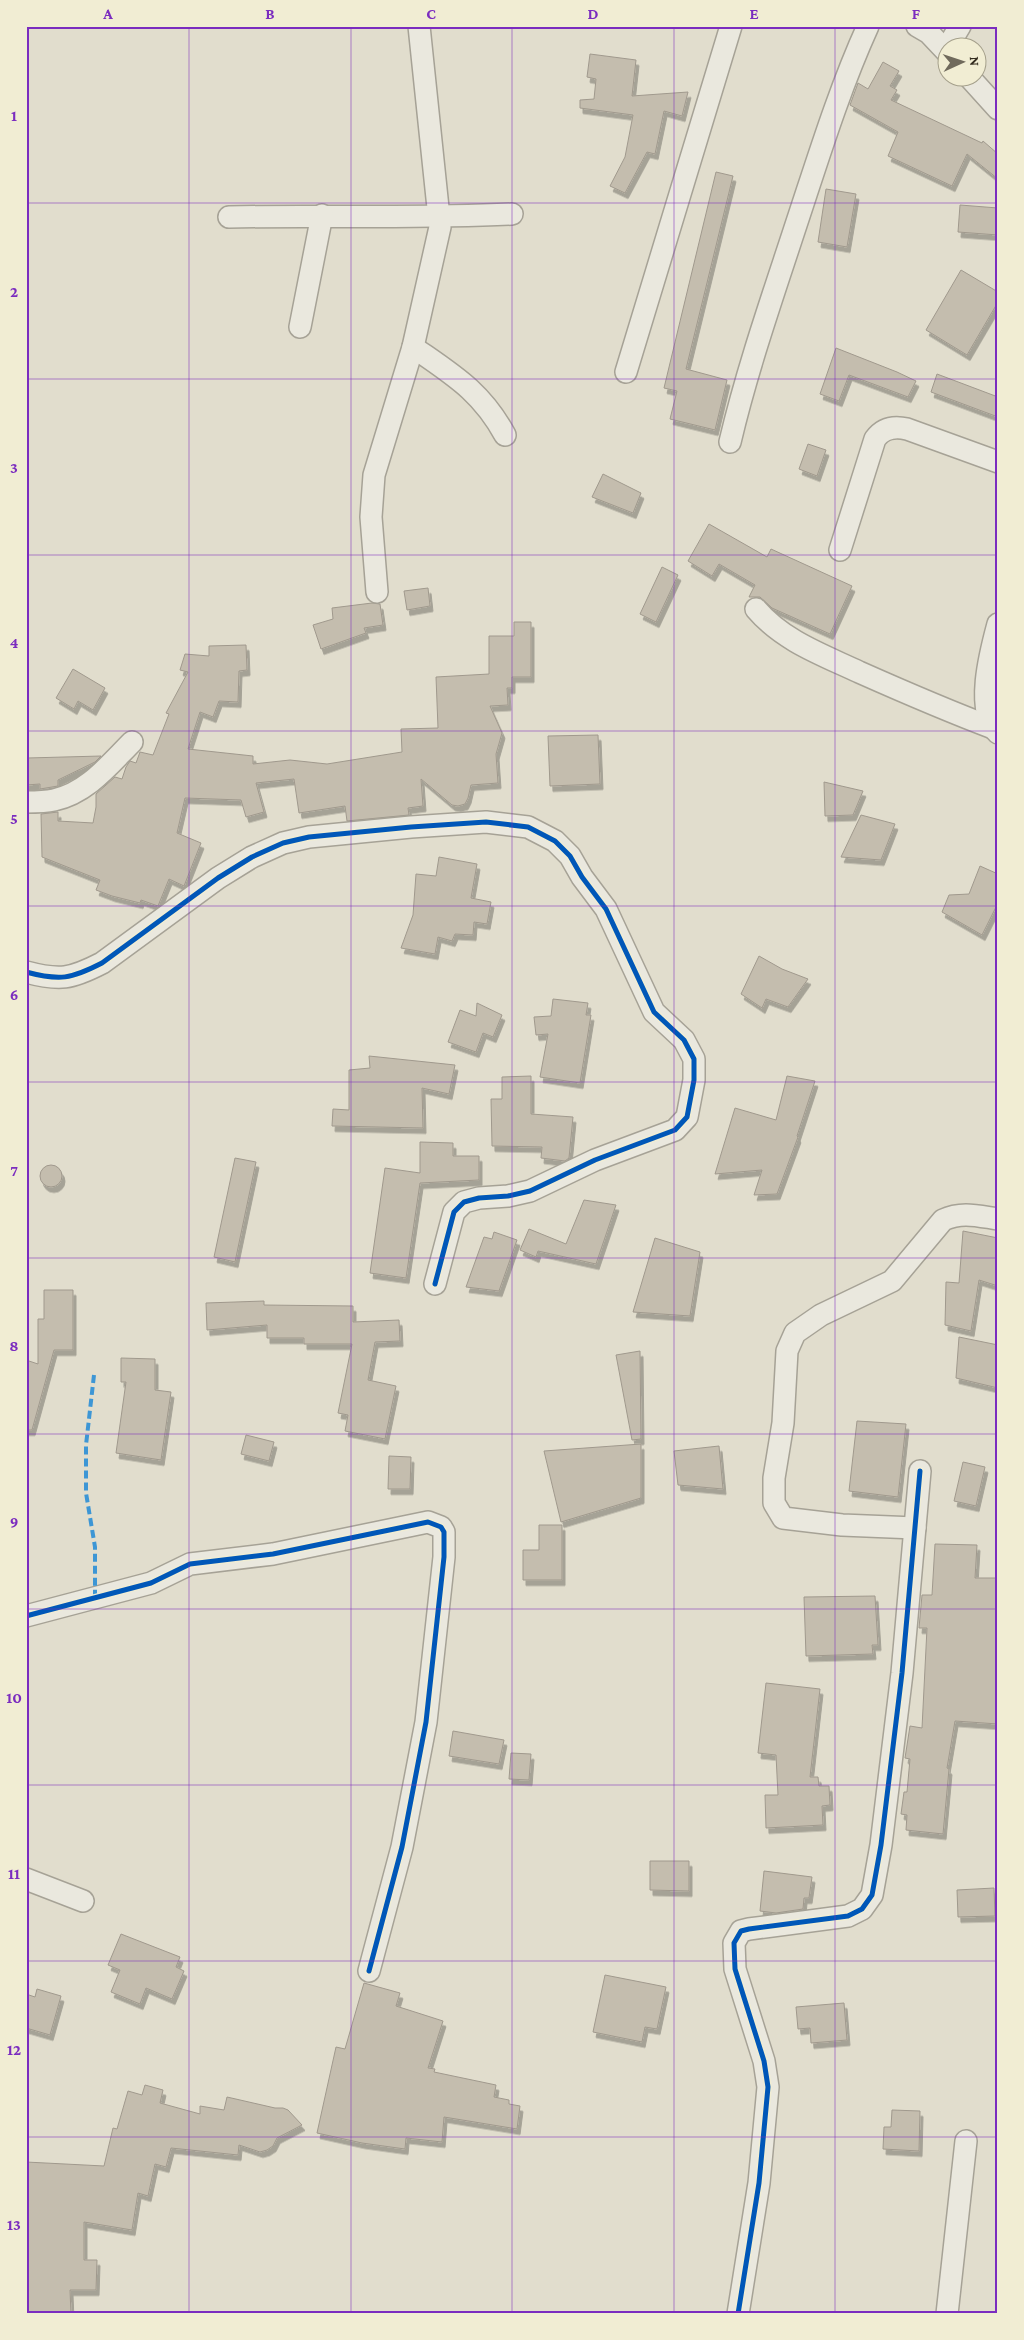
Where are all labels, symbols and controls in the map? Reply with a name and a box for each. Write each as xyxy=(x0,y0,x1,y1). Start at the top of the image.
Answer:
text: A xyxy=(102,5,113,22)
text: B xyxy=(265,5,275,22)
text: C xyxy=(426,5,436,22)
text: D xyxy=(587,5,599,22)
text: E xyxy=(749,5,759,22)
text: F xyxy=(912,5,921,22)
north arrow xyxy=(936,38,986,88)
text: N xyxy=(967,56,983,67)
text: 1 xyxy=(11,107,17,124)
text: 2 xyxy=(10,283,18,300)
text: 3 xyxy=(10,459,18,476)
text: 4 xyxy=(10,634,19,651)
text: 5 xyxy=(10,810,18,827)
text: 6 xyxy=(10,986,18,1003)
text: 7 xyxy=(10,1162,18,1179)
text: 8 xyxy=(9,1337,19,1354)
text: 9 xyxy=(10,1513,18,1530)
text: 10 xyxy=(6,1689,22,1706)
text: 11 xyxy=(8,1865,20,1882)
text: 12 xyxy=(7,2041,21,2058)
text: 13 xyxy=(7,2216,21,2233)

